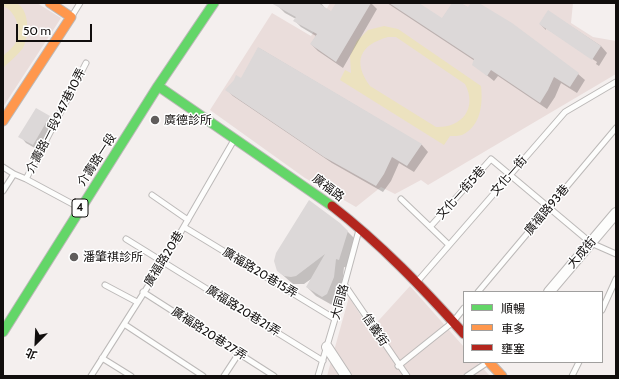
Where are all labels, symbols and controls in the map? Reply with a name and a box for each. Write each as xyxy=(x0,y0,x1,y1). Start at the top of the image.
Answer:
scale bar xyxy=(18,16,94,42)
text: 50 m xyxy=(23,23,51,38)
street label: 介壽路一段947巷10弄 xyxy=(23,66,89,176)
place label: 廣德診所 xyxy=(164,113,212,127)
marker: 廣德診所 xyxy=(149,114,161,126)
street label: 介壽路一段 xyxy=(75,131,119,189)
street label: 文化一街 xyxy=(488,153,530,199)
street label: 文化一街5巷 xyxy=(433,163,489,223)
street label: 廣福路 xyxy=(309,171,347,205)
street label: 廣福路93巷 xyxy=(522,182,572,238)
road number: 4 xyxy=(72,199,88,217)
street label: 廣福路20巷 xyxy=(141,229,187,289)
street label: 大成街 xyxy=(565,235,599,271)
street label: 廣福路20巷15弄 xyxy=(220,245,300,301)
place label: 潘肇祺診所 xyxy=(83,250,143,264)
marker: 潘肇祺診所 xyxy=(68,251,80,263)
street label: 廣福路20巷21弄 xyxy=(203,282,283,340)
street label: 大同路 xyxy=(328,283,352,321)
legend xyxy=(463,291,603,363)
text: 順暢 xyxy=(501,301,525,316)
street label: 廣福路20巷27弄 xyxy=(169,304,249,364)
street label: 信義街 xyxy=(359,311,391,349)
text: 車多 xyxy=(501,321,525,336)
north arrow xyxy=(16,323,56,363)
text: 壅塞 xyxy=(501,341,525,356)
text: 北 xyxy=(23,345,39,363)

